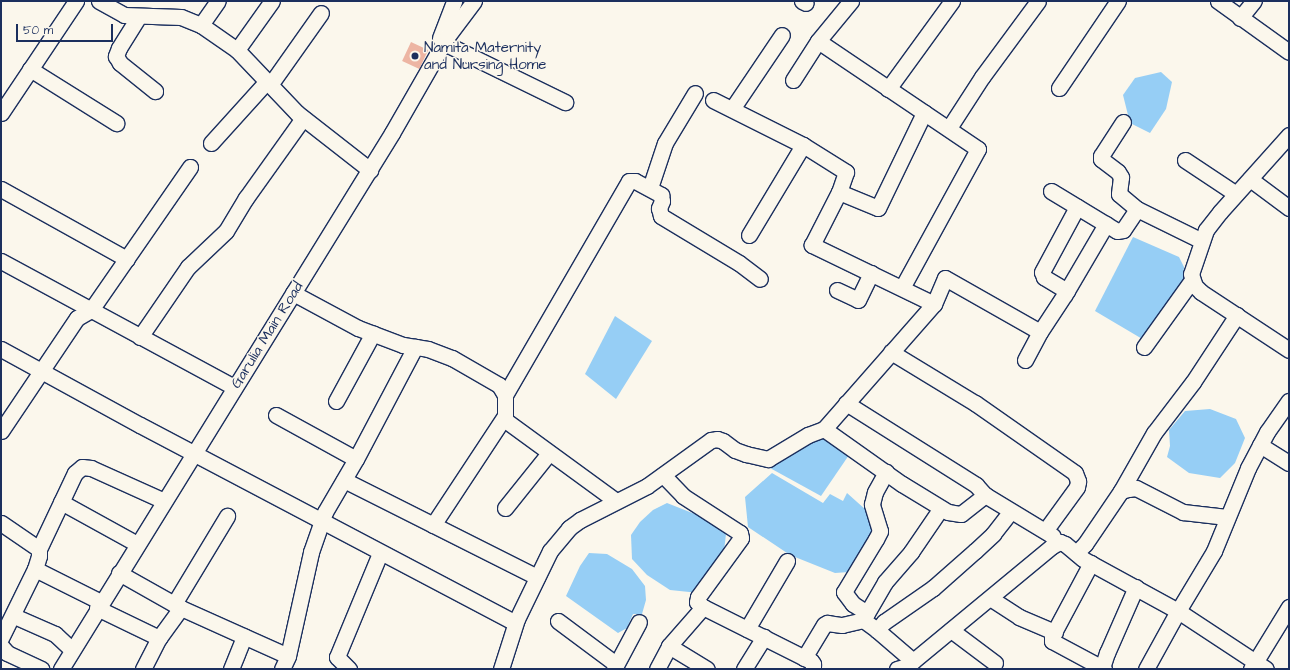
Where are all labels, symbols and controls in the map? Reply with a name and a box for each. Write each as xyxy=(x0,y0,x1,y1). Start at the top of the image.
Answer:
scale bar xyxy=(18,16,115,42)
text: 50 m xyxy=(23,22,53,39)
place label: Namita Maternity and Nursing Home xyxy=(424,38,546,73)
marker: Namita Maternity and Nursing Home xyxy=(409,50,421,62)
street label: Garulia Main Road xyxy=(227,278,307,392)

